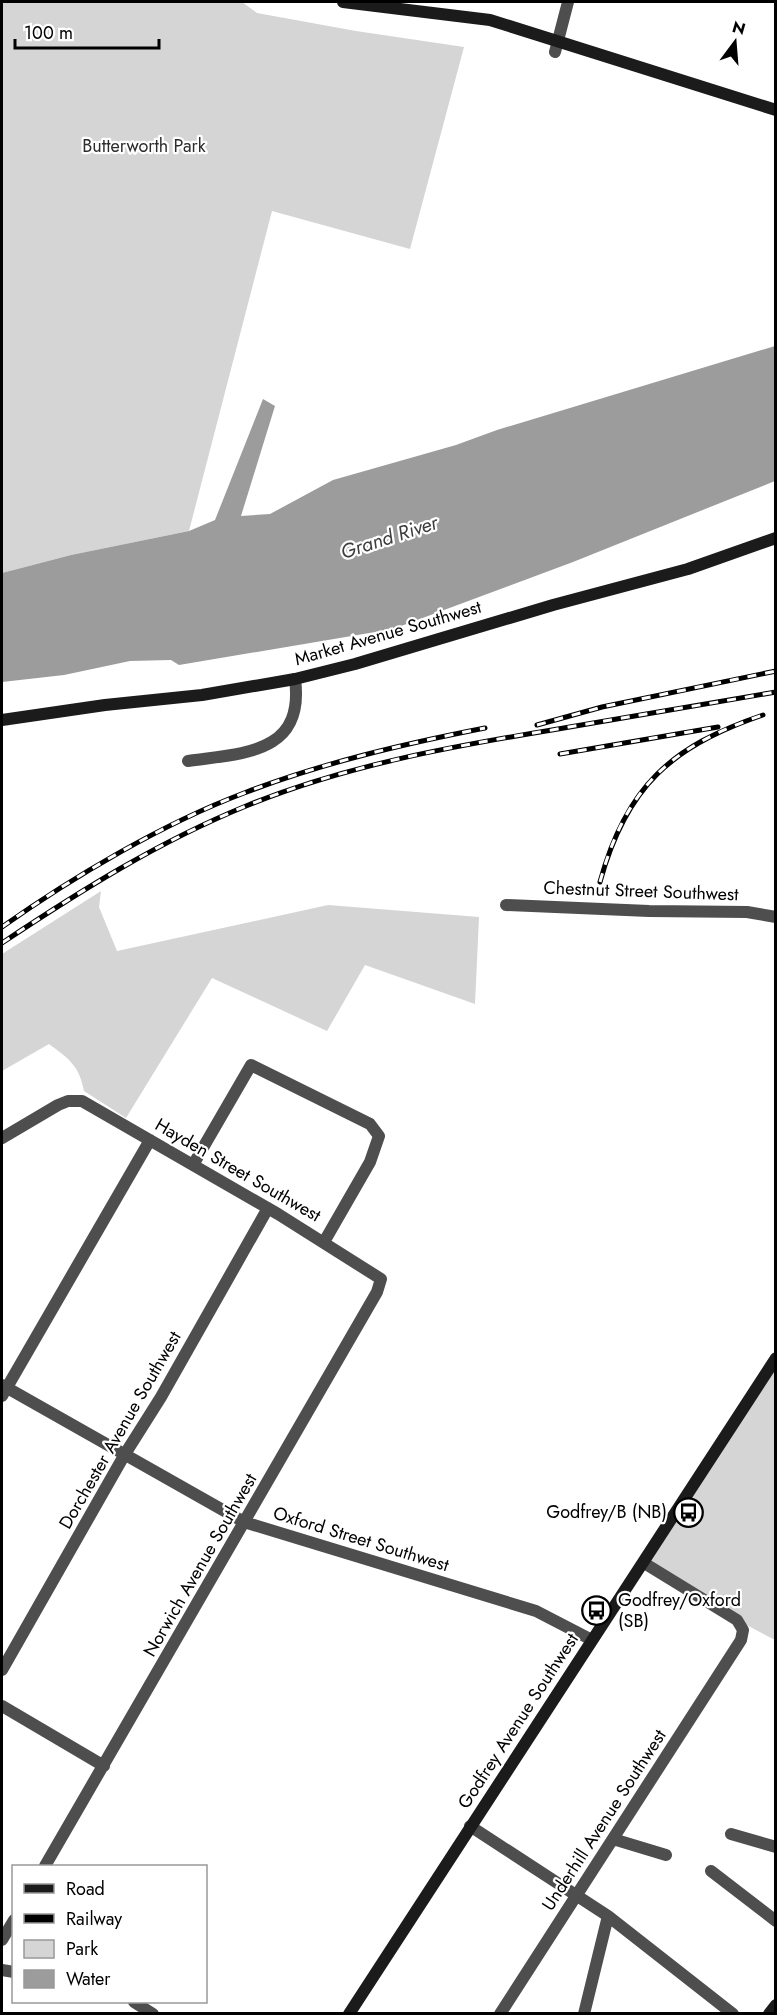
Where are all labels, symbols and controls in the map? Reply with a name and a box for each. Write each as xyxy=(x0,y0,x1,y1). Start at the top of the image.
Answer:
scale bar xyxy=(15,12,159,50)
north arrow xyxy=(705,12,765,72)
text: N xyxy=(730,15,748,41)
text: 100 m xyxy=(24,20,73,46)
park label: Butterworth Park xyxy=(82,133,206,159)
water label: Grand River xyxy=(337,508,443,567)
street label: Market Avenue Southwest xyxy=(292,594,485,672)
street label: Chestnut Street Southwest xyxy=(543,875,740,907)
street label: Hayden Street Southwest xyxy=(150,1112,326,1229)
street label: Dorchester Avenue Southwest xyxy=(53,1326,188,1534)
street label: Norwich Avenue Southwest xyxy=(137,1468,264,1662)
bus stop icon: Godfrey/B (NB) xyxy=(672,1496,704,1528)
place label: Godfrey/B (NB) xyxy=(546,1499,667,1525)
street label: Oxford Street Southwest xyxy=(270,1500,453,1578)
place label: Godfrey/Oxford (SB) xyxy=(618,1587,741,1634)
bus stop icon: Godfrey/Oxford (SB) xyxy=(581,1594,613,1626)
street label: Godfrey Avenue Southwest xyxy=(451,1628,585,1814)
street label: Underhill Avenue Southwest xyxy=(536,1724,673,1916)
legend xyxy=(12,1865,207,2003)
text: Road xyxy=(66,1876,105,1902)
text: Railway xyxy=(66,1906,122,1932)
text: Park xyxy=(66,1936,98,1962)
text: Water xyxy=(66,1966,111,1992)

